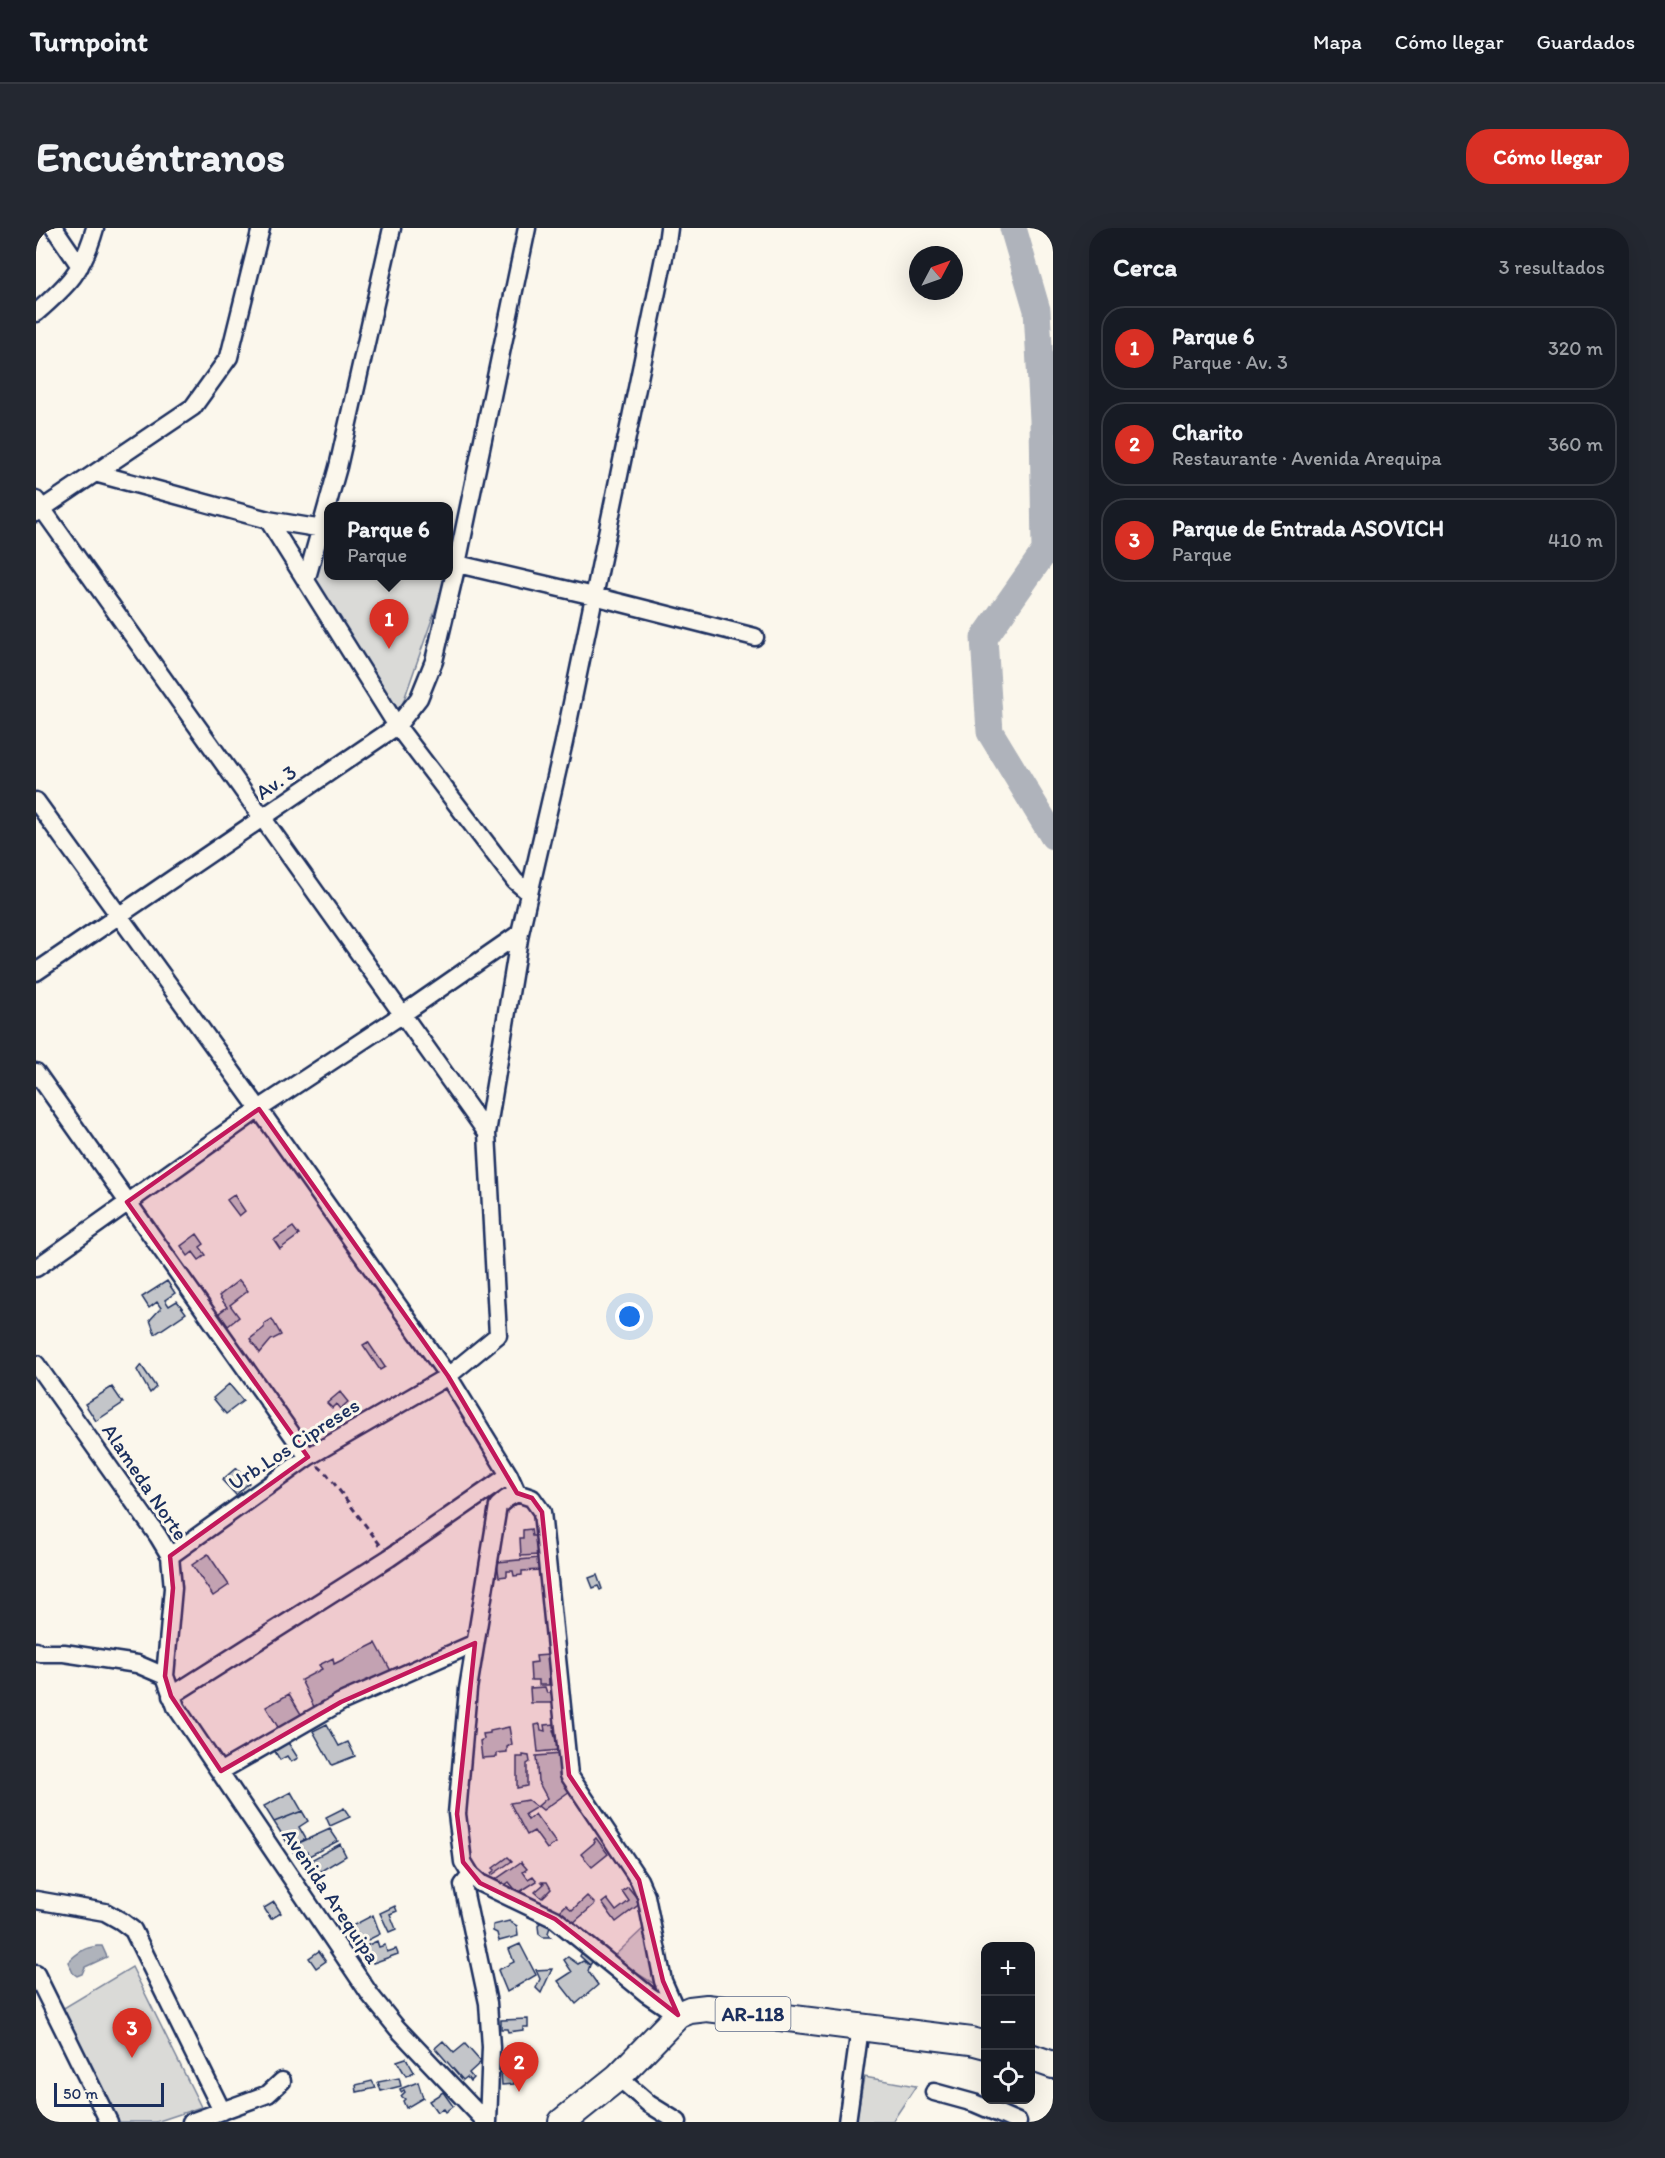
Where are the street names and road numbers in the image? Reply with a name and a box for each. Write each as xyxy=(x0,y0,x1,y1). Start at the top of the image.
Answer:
street label: Av. 3 xyxy=(250,759,301,805)
street label: Urb.Los Cipreses xyxy=(224,1392,364,1495)
street label: Alameda Norte xyxy=(97,1419,194,1545)
street label: Avenida Arequipa xyxy=(277,1823,386,1968)
road number: AR-118 xyxy=(716,1997,790,2031)

